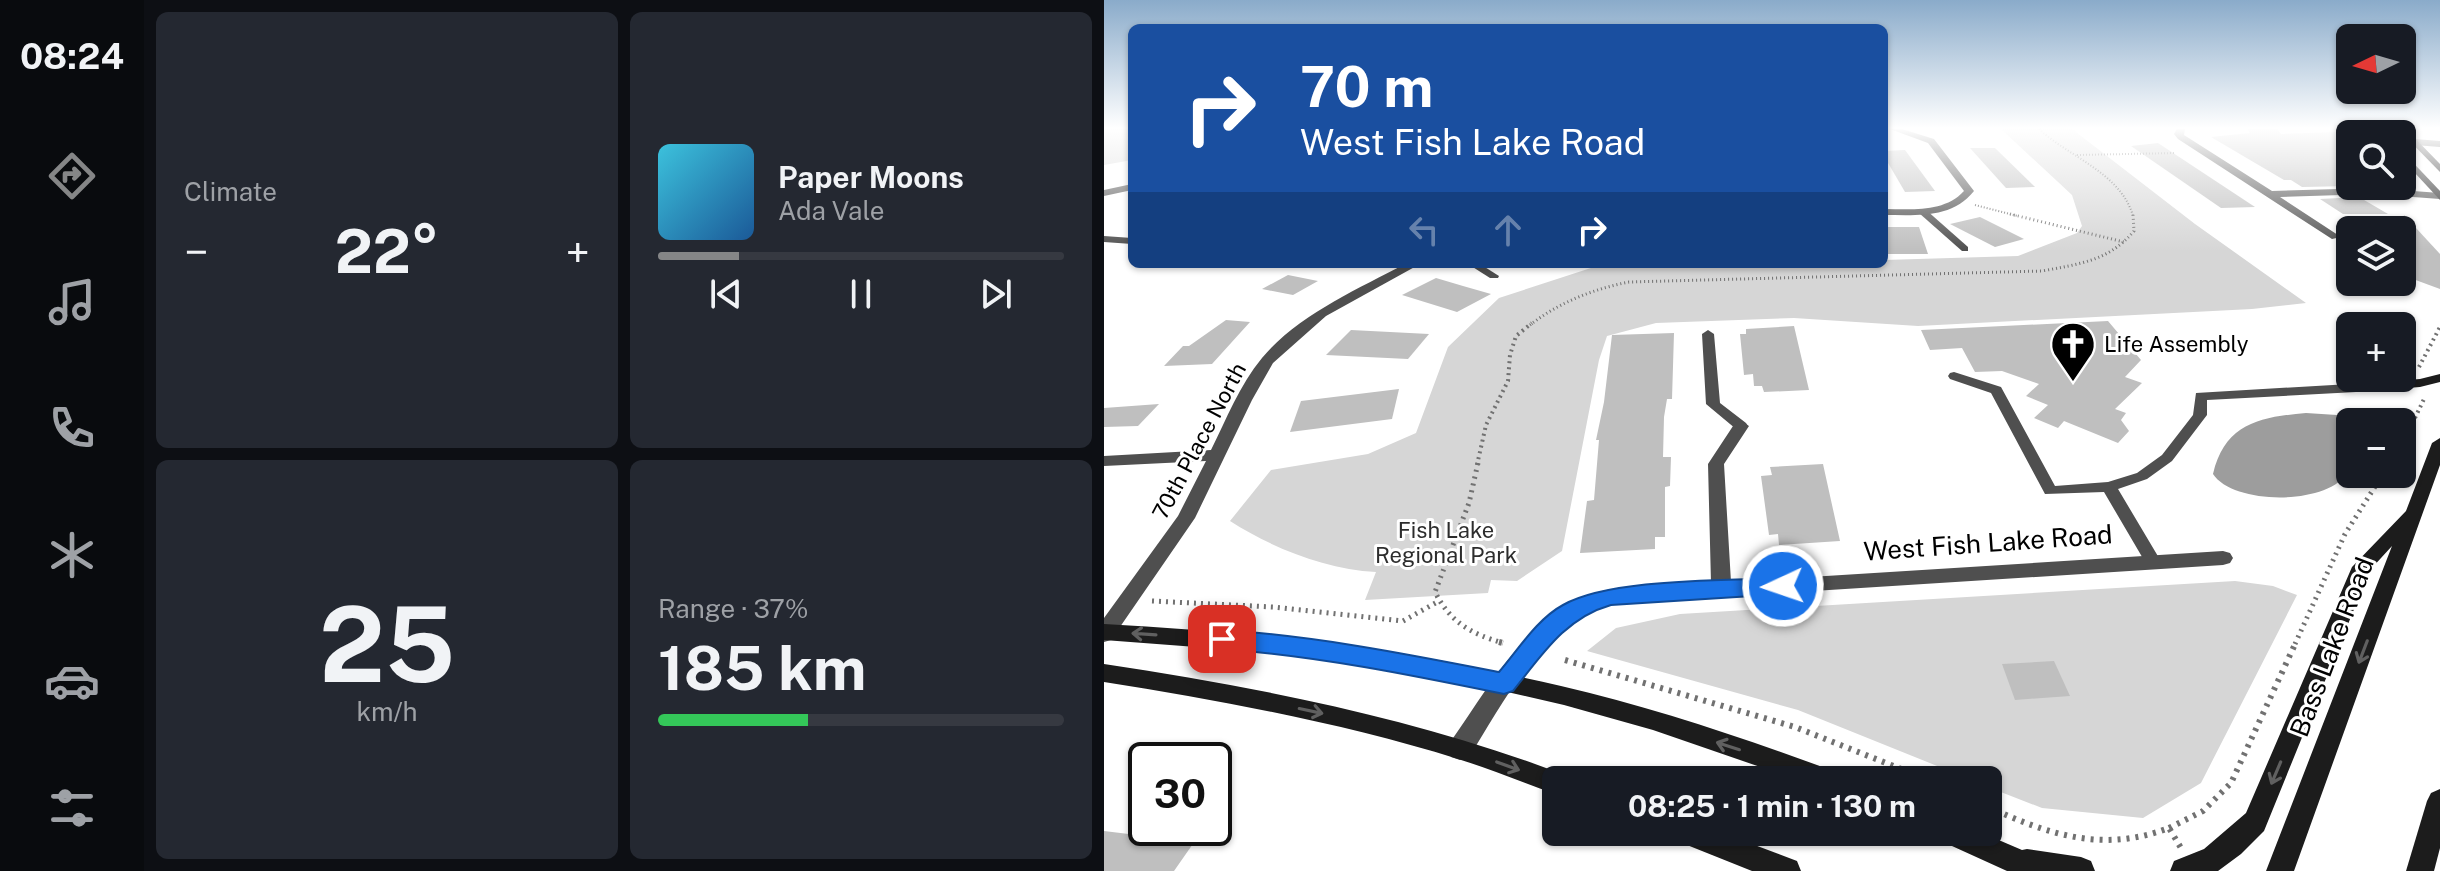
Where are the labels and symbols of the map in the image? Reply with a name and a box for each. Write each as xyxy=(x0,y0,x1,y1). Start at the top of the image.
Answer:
north arrow xyxy=(2336,24,2416,104)
church icon: Life Assembly xyxy=(2049,320,2097,383)
place label: Life Assembly xyxy=(2104,331,2249,357)
street label: 70th Place North xyxy=(1147,358,1251,524)
park label: Fish Lake Regional Park xyxy=(1375,517,1517,568)
street label: West Fish Lake Road xyxy=(1863,518,2113,567)
position arrow xyxy=(1741,544,1825,628)
street label: Bass Lake Road xyxy=(2283,553,2380,741)
pin xyxy=(1188,605,1256,673)
one-way arrow xyxy=(1131,626,1158,641)
one-way arrow xyxy=(2355,639,2369,664)
one-way arrow xyxy=(1298,704,1323,719)
one-way arrow xyxy=(1716,737,1741,752)
speed limit sign: 30 xyxy=(1128,742,1232,846)
one-way arrow xyxy=(1495,760,1520,774)
one-way arrow xyxy=(2267,760,2282,785)

